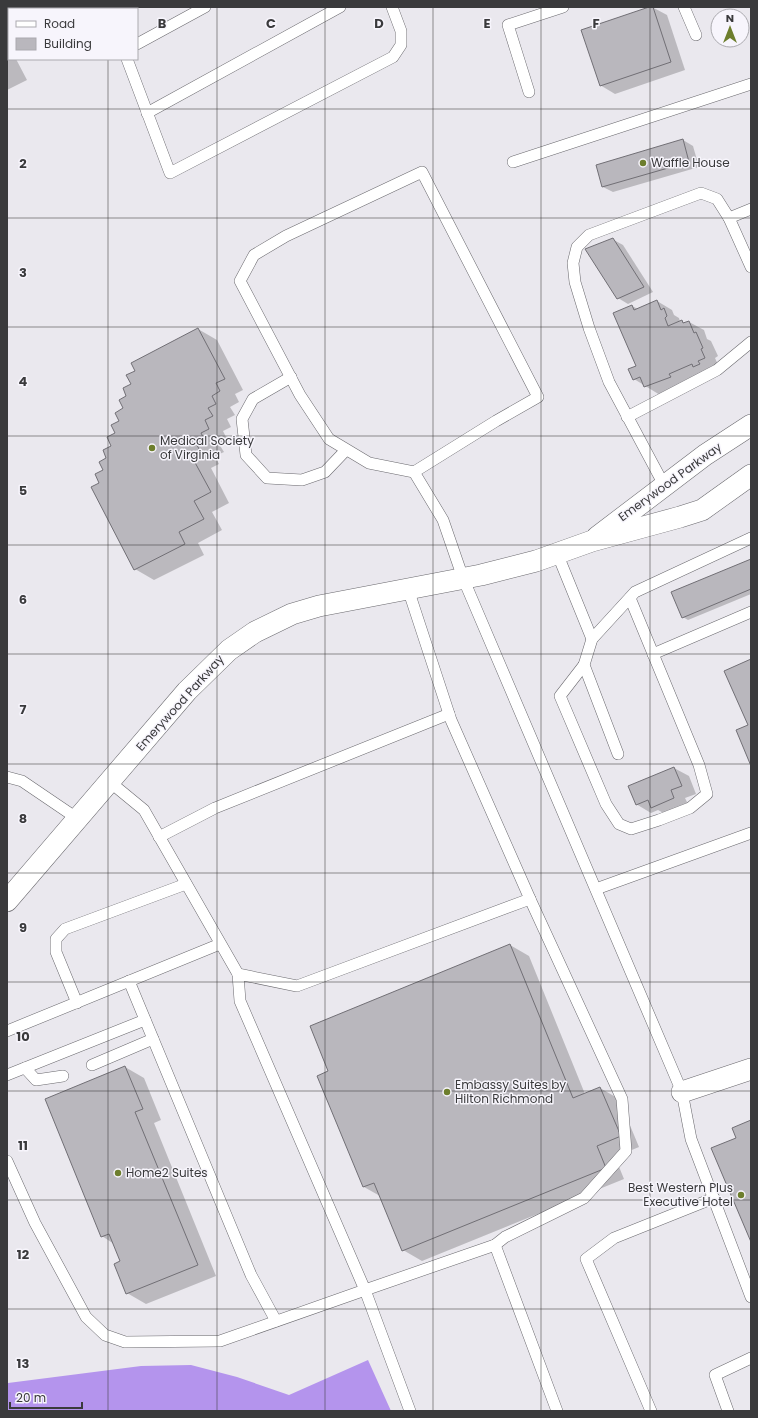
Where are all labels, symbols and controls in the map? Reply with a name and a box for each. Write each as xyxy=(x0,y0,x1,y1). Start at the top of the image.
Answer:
legend xyxy=(8,8,138,60)
north arrow xyxy=(710,8,750,48)
text: N xyxy=(726,10,734,26)
text: B xyxy=(158,14,167,33)
text: C xyxy=(266,14,276,33)
text: D xyxy=(374,14,384,33)
text: E xyxy=(483,14,491,33)
text: F xyxy=(592,14,600,33)
text: Road xyxy=(44,15,75,32)
text: Building xyxy=(44,35,92,52)
text: 2 xyxy=(19,154,27,173)
place label: Waffle House xyxy=(651,154,730,171)
marker: Waffle House xyxy=(638,158,648,168)
text: 3 xyxy=(19,263,27,282)
text: 4 xyxy=(19,372,28,391)
place label: Medical Society of Virginia xyxy=(160,432,254,463)
street label: Emerywood Parkway xyxy=(614,438,725,525)
marker: Medical Society of Virginia xyxy=(147,443,157,453)
text: 5 xyxy=(19,481,27,500)
text: 6 xyxy=(19,590,27,609)
street label: Emerywood Parkway xyxy=(132,651,228,754)
text: 7 xyxy=(20,700,27,719)
text: 8 xyxy=(19,809,27,828)
text: 9 xyxy=(19,918,27,937)
text: 10 xyxy=(16,1027,30,1046)
place label: Embassy Suites by Hilton Richmond xyxy=(455,1076,566,1107)
marker: Embassy Suites by Hilton Richmond xyxy=(442,1087,452,1097)
text: 11 xyxy=(18,1136,28,1155)
place label: Home2 Suites xyxy=(126,1164,208,1181)
marker: Home2 Suites xyxy=(113,1168,123,1178)
place label: Best Western Plus Executive Hotel xyxy=(628,1179,733,1210)
marker: Best Western Plus Executive Hotel xyxy=(736,1190,746,1200)
text: 12 xyxy=(17,1245,30,1264)
text: 13 xyxy=(17,1354,30,1373)
scale bar xyxy=(10,1384,82,1410)
text: 20 m xyxy=(16,1389,46,1406)

